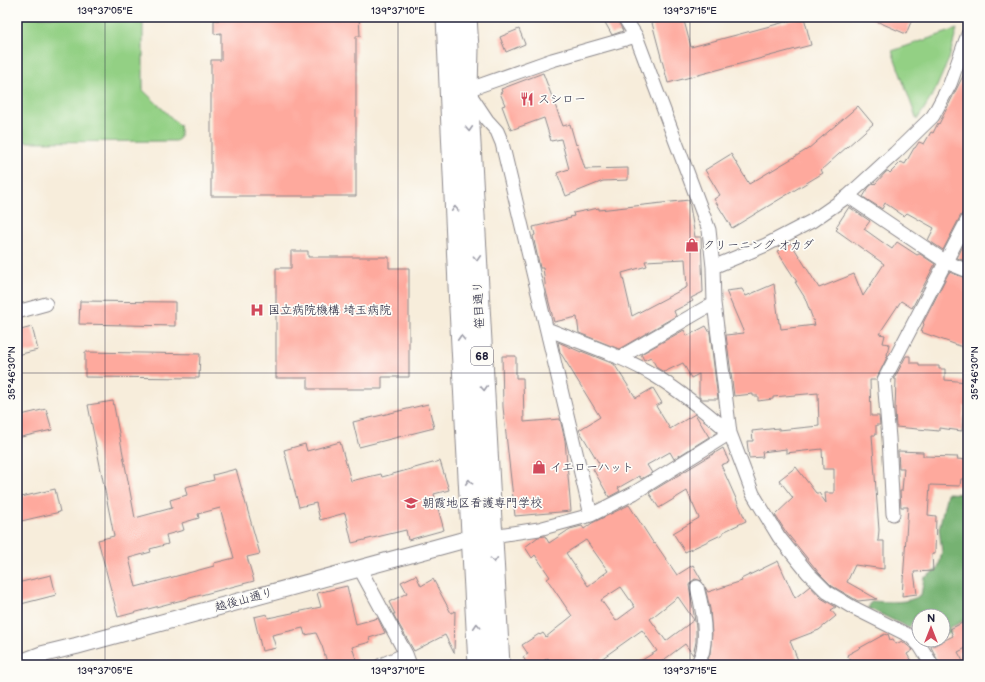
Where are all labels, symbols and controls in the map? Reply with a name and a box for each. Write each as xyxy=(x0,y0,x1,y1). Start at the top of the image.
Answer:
text: 139°37'05"E xyxy=(77,5,133,17)
text: 139°37'10"E xyxy=(371,5,425,17)
text: 139°37'15"E xyxy=(663,5,717,17)
restaurant icon: スシロー xyxy=(519,91,535,107)
place label: スシロー xyxy=(538,92,586,107)
one-way arrow xyxy=(465,126,474,132)
one-way arrow xyxy=(451,206,459,212)
shop icon: クリーニング オカダ xyxy=(684,237,700,253)
place label: クリーニング オカダ xyxy=(703,238,814,253)
one-way arrow xyxy=(472,255,481,261)
street label: 笹目通り xyxy=(470,281,488,329)
hospital icon: 国立病院機構 埼玉病院 xyxy=(249,302,265,318)
place label: 国立病院機構 埼玉病院 xyxy=(268,303,391,318)
one-way arrow xyxy=(457,335,466,341)
text: 35°46'30"N xyxy=(6,346,18,400)
text: 35°46'30"N xyxy=(969,346,981,400)
road number: 68 xyxy=(471,347,493,365)
one-way arrow xyxy=(480,385,488,391)
shop icon: イエローハット xyxy=(531,459,547,475)
place label: イエローハット xyxy=(550,460,634,475)
one-way arrow xyxy=(464,479,473,485)
school or university icon: 朝霞地区看護専門学校 xyxy=(403,495,419,511)
place label: 朝霞地区看護専門学校 xyxy=(422,496,542,511)
one-way arrow xyxy=(489,557,498,563)
street label: 越後山通り xyxy=(213,585,275,615)
north arrow xyxy=(911,608,951,648)
text: N xyxy=(927,612,935,625)
one-way arrow xyxy=(472,623,481,629)
text: 139°37'05"E xyxy=(77,665,133,677)
text: 139°37'10"E xyxy=(371,665,425,677)
text: 139°37'15"E xyxy=(663,665,717,677)

